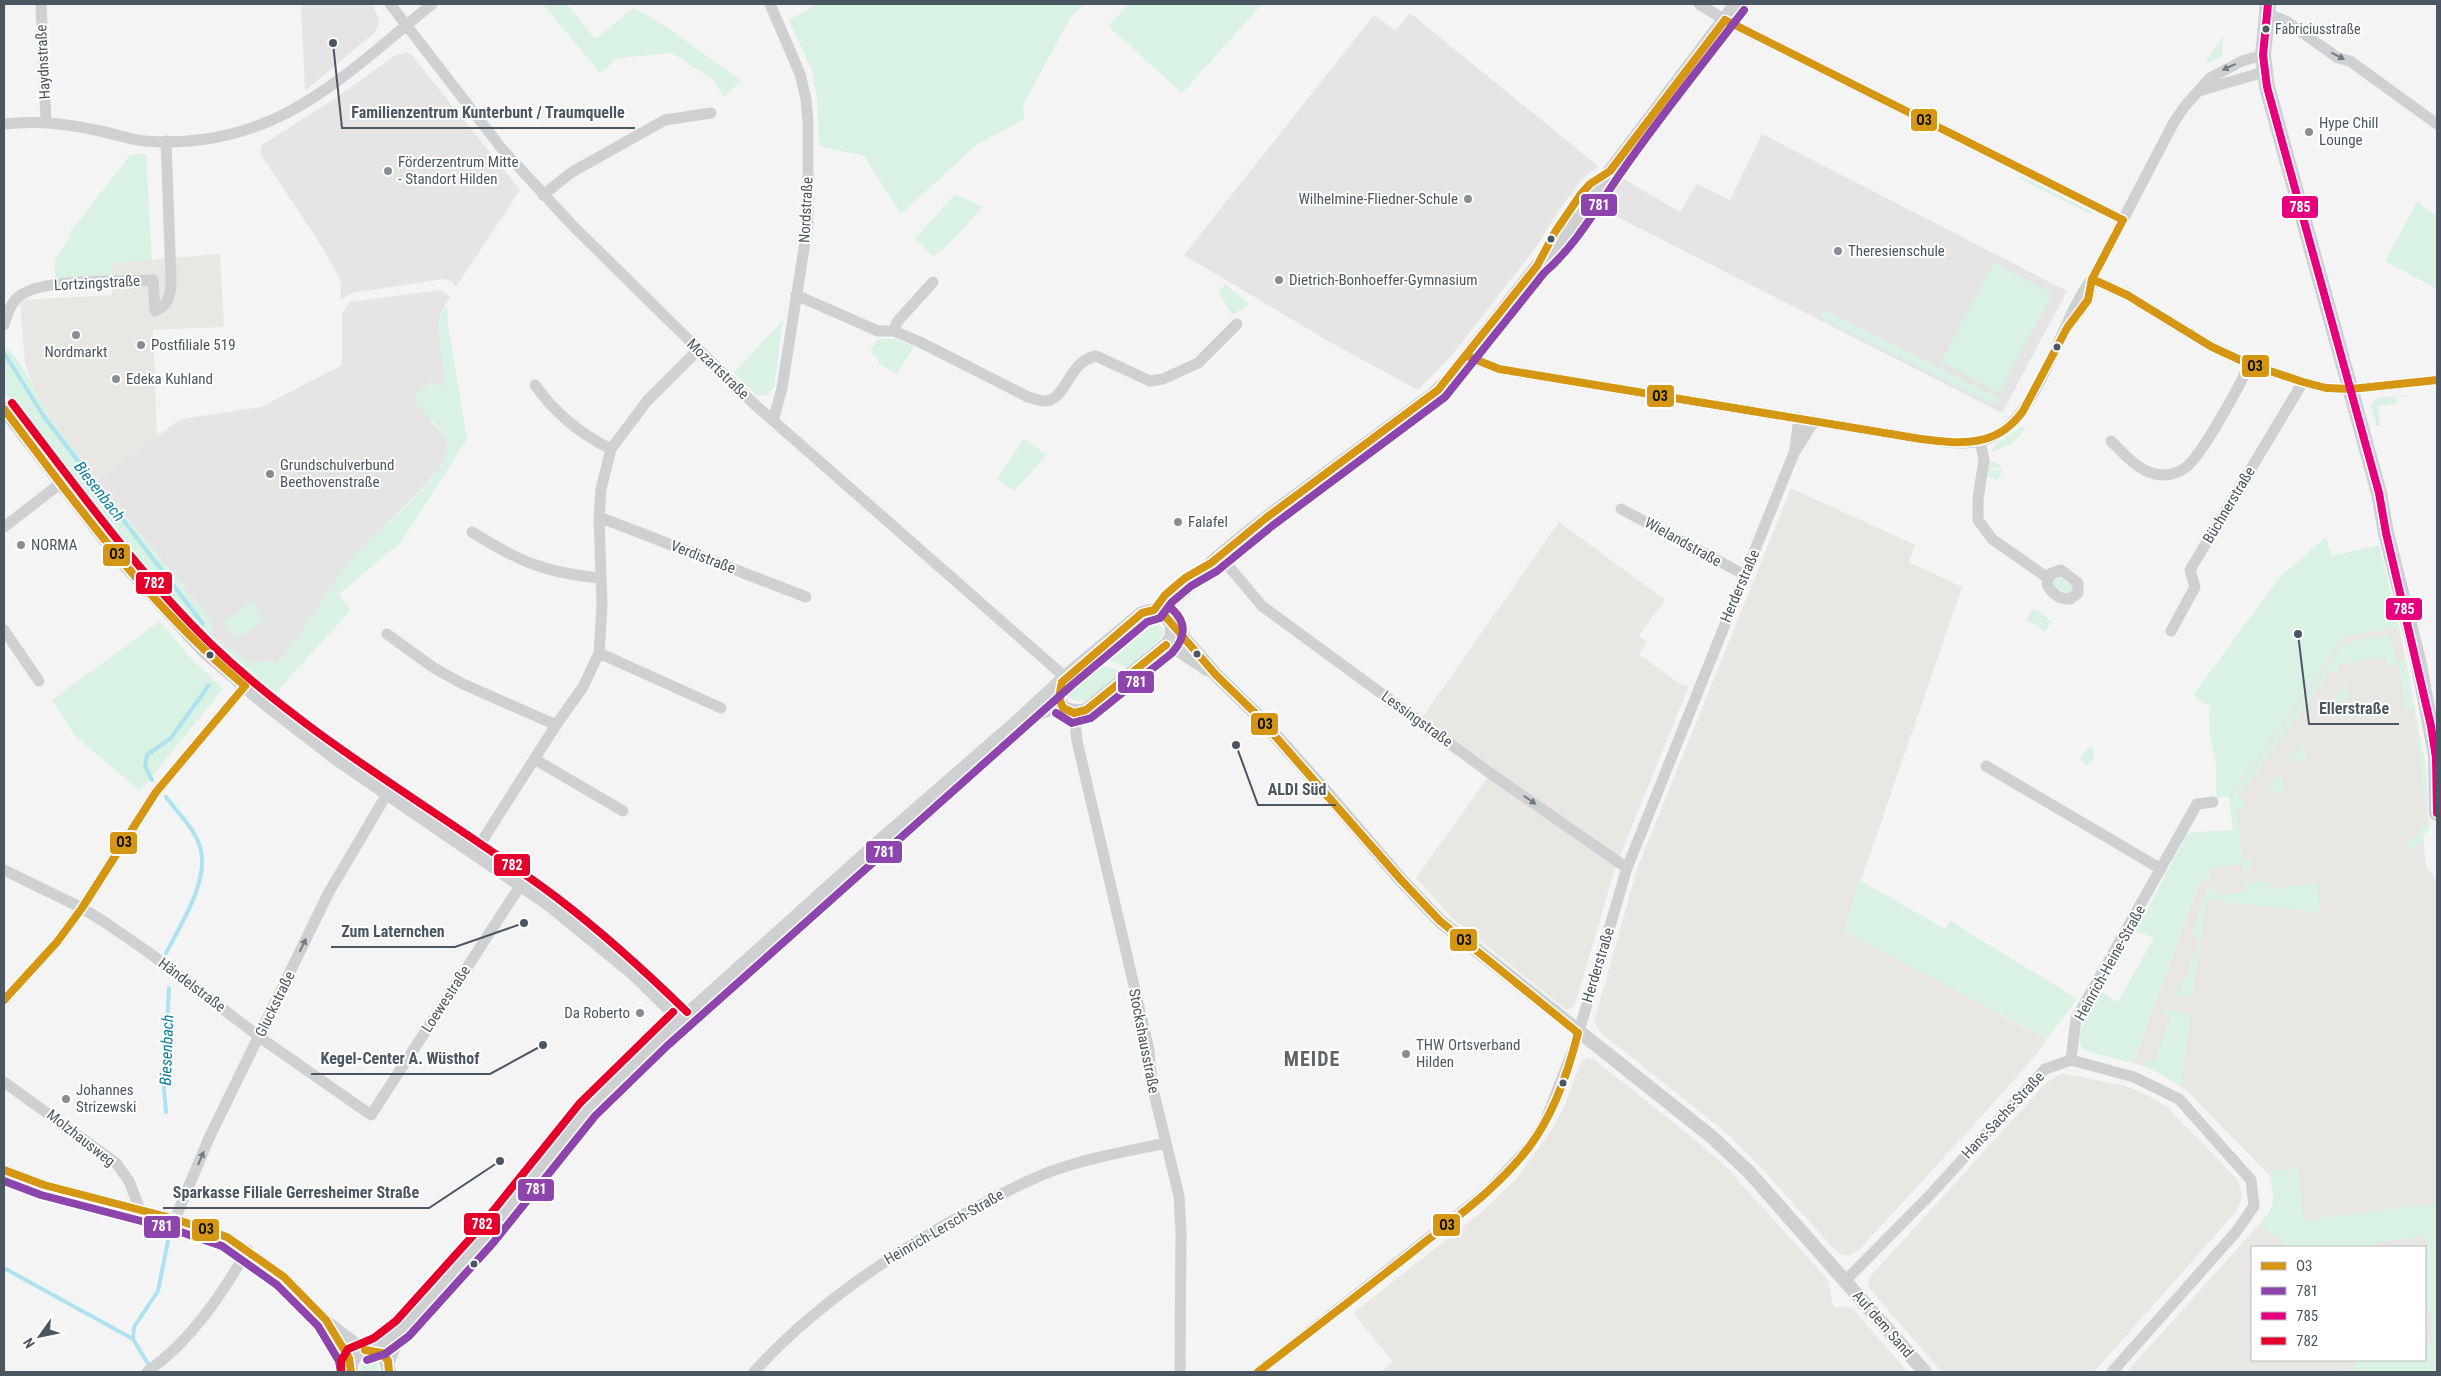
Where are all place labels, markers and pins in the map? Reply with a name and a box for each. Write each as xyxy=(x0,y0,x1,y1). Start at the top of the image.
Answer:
place label: Fabriciusstraße xyxy=(2275,21,2361,37)
marker: Fabriciusstraße xyxy=(2261,24,2271,34)
callout: Familienzentrum Kunterbunt / Traumquelle xyxy=(342,97,635,128)
place label: Hype Chill Lounge xyxy=(2319,114,2379,149)
marker: Hype Chill Lounge xyxy=(2303,126,2315,138)
place label: Förderzentrum Mitte - Standort Hilden xyxy=(398,153,519,188)
marker: Förderzentrum Mitte - Standort Hilden xyxy=(382,165,394,177)
place label: Wilhelmine-Fliedner-Schule xyxy=(1298,190,1458,208)
marker: Wilhelmine-Fliedner-Schule xyxy=(1462,193,1474,205)
unlabelled marker xyxy=(1546,234,1556,244)
place label: Theresienschule xyxy=(1848,242,1945,260)
marker: Theresienschule xyxy=(1832,245,1844,257)
place label: Dietrich-Bonhoeffer-Gymnasium xyxy=(1289,271,1478,289)
marker: Dietrich-Bonhoeffer-Gymnasium xyxy=(1273,274,1285,286)
marker: Nordmarkt xyxy=(70,329,82,341)
place label: Postfiliale 519 xyxy=(151,336,236,354)
marker: Postfiliale 519 xyxy=(135,339,147,351)
unlabelled marker xyxy=(2052,342,2062,352)
place label: Nordmarkt xyxy=(45,343,107,361)
place label: Edeka Kuhland xyxy=(126,370,213,388)
marker: Edeka Kuhland xyxy=(110,373,122,385)
place label: Grundschulverbund Beethovenstraße xyxy=(280,456,394,491)
marker: Grundschulverbund Beethovenstraße xyxy=(264,468,276,480)
place label: Falafel xyxy=(1188,513,1228,531)
marker: Falafel xyxy=(1172,516,1184,528)
place label: NORMA xyxy=(31,536,78,554)
marker: NORMA xyxy=(15,539,27,551)
unlabelled marker xyxy=(1192,649,1202,659)
unlabelled marker xyxy=(205,650,215,660)
callout: Ellerstraße xyxy=(2309,693,2399,724)
callout: ALDI Süd xyxy=(1258,774,1336,805)
callout: Zum Laternchen xyxy=(331,916,455,947)
place label: Da Roberto xyxy=(564,1004,630,1022)
marker: Da Roberto xyxy=(634,1007,646,1019)
place label: THW Ortsverband Hilden xyxy=(1416,1036,1520,1071)
callout: Kegel-Center A. Wüsthof xyxy=(311,1043,490,1074)
marker: THW Ortsverband Hilden xyxy=(1400,1048,1412,1060)
unlabelled marker xyxy=(1558,1078,1568,1088)
place label: Johannes Strizewski xyxy=(76,1081,137,1116)
marker: Johannes Strizewski xyxy=(60,1093,72,1105)
callout: Sparkasse Filiale Gerresheimer Straße xyxy=(163,1177,429,1208)
unlabelled marker xyxy=(469,1259,479,1269)

